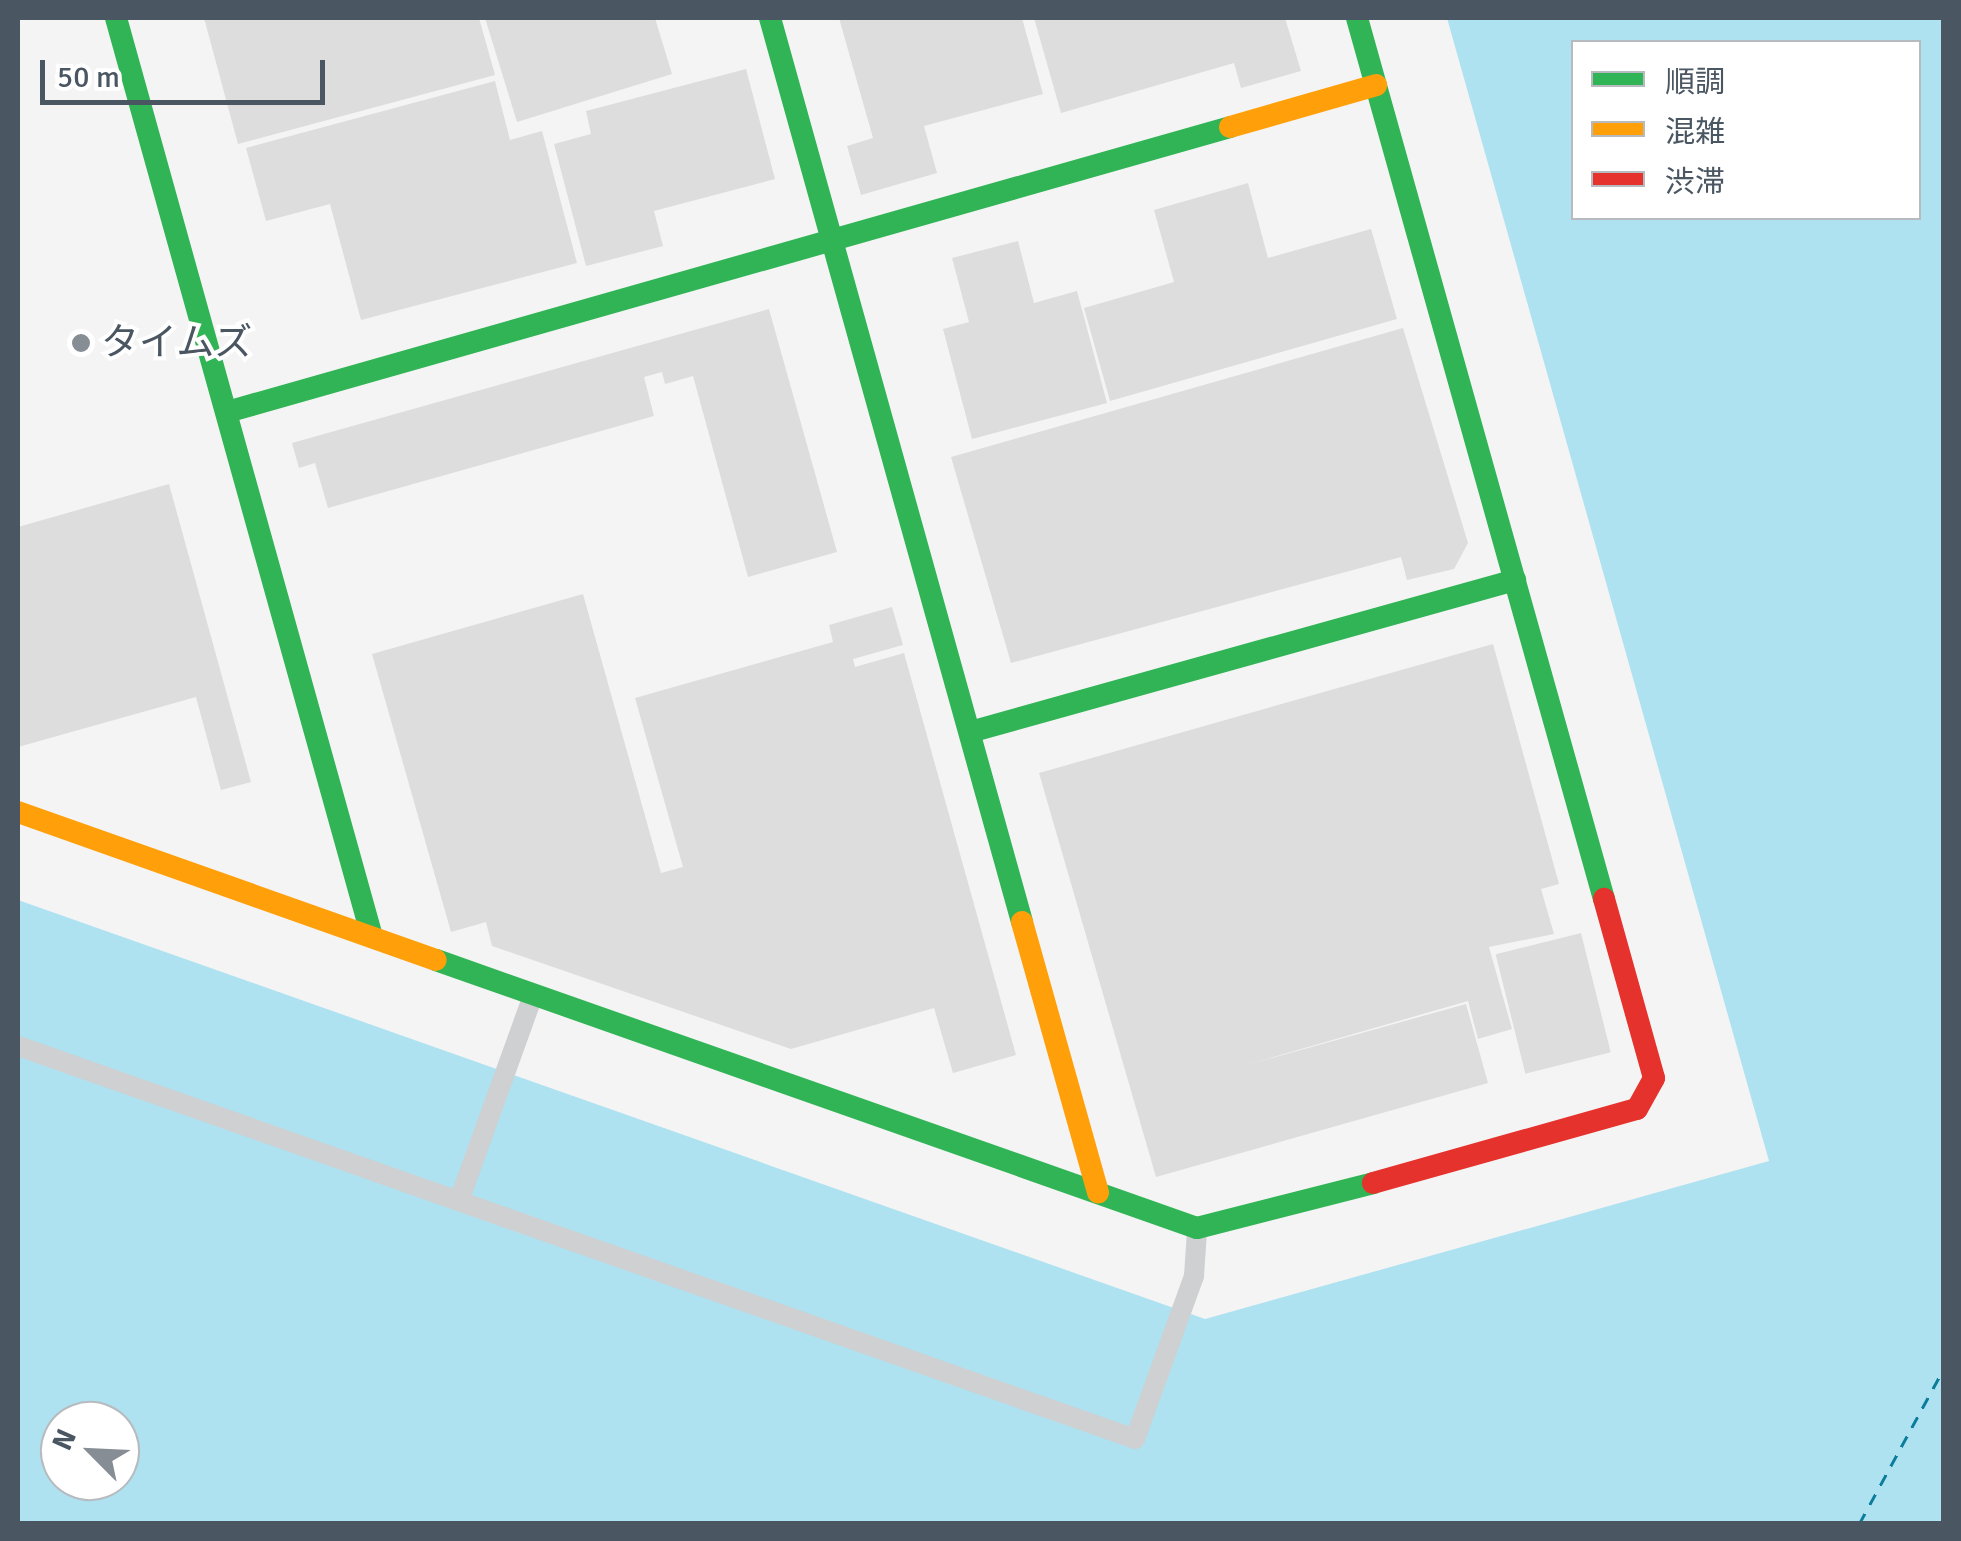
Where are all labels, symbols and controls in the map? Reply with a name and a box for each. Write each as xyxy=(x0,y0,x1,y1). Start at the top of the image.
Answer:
scale bar xyxy=(45,40,330,102)
legend xyxy=(1571,40,1921,220)
text: 50 m xyxy=(57,59,120,96)
text: 順調 xyxy=(1665,64,1725,101)
text: 混雑 xyxy=(1665,114,1725,151)
text: 渋滞 xyxy=(1665,164,1725,201)
place label: タイムズ xyxy=(101,320,253,366)
marker: タイムズ xyxy=(70,332,92,354)
north arrow xyxy=(40,1401,140,1501)
text: N xyxy=(45,1424,84,1455)

